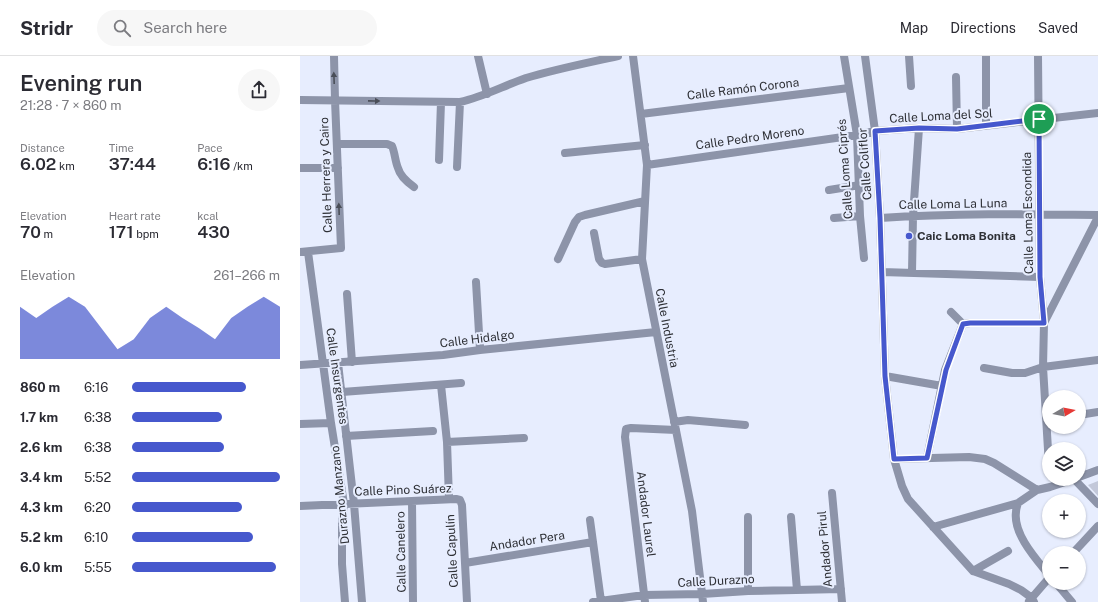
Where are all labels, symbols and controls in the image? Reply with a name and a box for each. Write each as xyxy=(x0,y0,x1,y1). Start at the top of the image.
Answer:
search box xyxy=(97,10,377,46)
text: Stridr xyxy=(20,17,73,39)
icon: search xyxy=(111,17,133,39)
text: Search here xyxy=(143,19,227,36)
text: Map xyxy=(900,20,928,36)
text: Directions xyxy=(950,20,1016,36)
text: Saved xyxy=(1038,20,1078,36)
button: share xyxy=(238,69,280,111)
text: Evening run xyxy=(20,70,142,96)
one-way arrow xyxy=(331,71,337,84)
street label: Calle Ramón Corona xyxy=(686,75,800,103)
text: 21:28 · 7 × 860 m xyxy=(20,98,121,113)
one-way arrow xyxy=(368,98,381,104)
pin xyxy=(1022,102,1056,136)
street label: Calle Loma del Sol xyxy=(889,106,993,126)
icon: arrive xyxy=(1028,108,1050,130)
street label: Calle Herrera y Cairo xyxy=(317,117,335,233)
street label: Calle Loma Ciprés xyxy=(835,118,855,220)
street label: Calle Pedro Moreno xyxy=(695,123,805,153)
street label: Calle Coliflor xyxy=(855,127,875,201)
text: Distance xyxy=(20,142,65,154)
text: Time xyxy=(109,142,134,154)
text: Pace xyxy=(197,142,222,154)
street label: Calle Loma Escondida xyxy=(1020,152,1036,274)
text: 6.02 xyxy=(20,154,56,174)
text: 37:44 xyxy=(109,154,156,174)
text: 6:16 xyxy=(197,154,231,174)
text: km xyxy=(56,160,75,172)
text: /km xyxy=(231,160,253,172)
street label: Calle Loma La Luna xyxy=(899,196,1007,212)
one-way arrow xyxy=(336,203,343,215)
text: Elevation xyxy=(20,210,67,222)
text: Heart rate xyxy=(109,210,161,222)
text: kcal xyxy=(197,210,219,222)
text: 70 xyxy=(20,222,41,242)
text: 171 xyxy=(109,222,134,242)
text: 430 xyxy=(197,222,230,242)
text: m xyxy=(41,228,53,240)
text: bpm xyxy=(134,228,159,240)
place label: Caic Loma Bonita xyxy=(917,229,1016,243)
marker: Caic Loma Bonita xyxy=(904,231,914,241)
text: Elevation xyxy=(20,268,75,283)
text: 261–266 m xyxy=(213,268,280,283)
street label: Calle Industria xyxy=(652,287,682,369)
street label: Calle Insurgentes xyxy=(323,327,351,425)
street label: Calle Hidalgo xyxy=(439,327,515,351)
text: 860 m xyxy=(20,380,60,395)
text: 6:16 xyxy=(84,380,108,395)
north arrow xyxy=(1042,390,1086,434)
map controls xyxy=(1042,390,1086,590)
text: 1.7 km xyxy=(20,410,58,425)
text: 6:38 xyxy=(84,410,112,425)
text: 2.6 km xyxy=(20,440,62,455)
text: 6:38 xyxy=(84,440,112,455)
button: layers xyxy=(1042,442,1086,486)
street label: Durazno Manzano xyxy=(328,445,352,545)
text: 3.4 km xyxy=(20,470,63,485)
text: 5:52 xyxy=(84,470,111,485)
street label: Andador Laurel xyxy=(634,470,658,558)
street label: Calle Pino Suárez xyxy=(354,481,452,499)
button: + xyxy=(1042,494,1086,538)
text: 4.3 km xyxy=(20,500,63,515)
text: 6:20 xyxy=(84,500,111,515)
street label: Andador Pirul xyxy=(815,510,835,588)
street label: Calle Canelero xyxy=(393,511,409,593)
street label: Calle Capulín xyxy=(443,514,461,588)
street label: Andador Pera xyxy=(488,528,566,554)
text: 5.2 km xyxy=(20,530,63,545)
text: 6:10 xyxy=(84,530,108,545)
button: − xyxy=(1042,546,1086,590)
text: 6.0 km xyxy=(20,560,63,575)
text: 5:55 xyxy=(84,560,112,575)
street label: Calle Durazno xyxy=(677,572,755,590)

